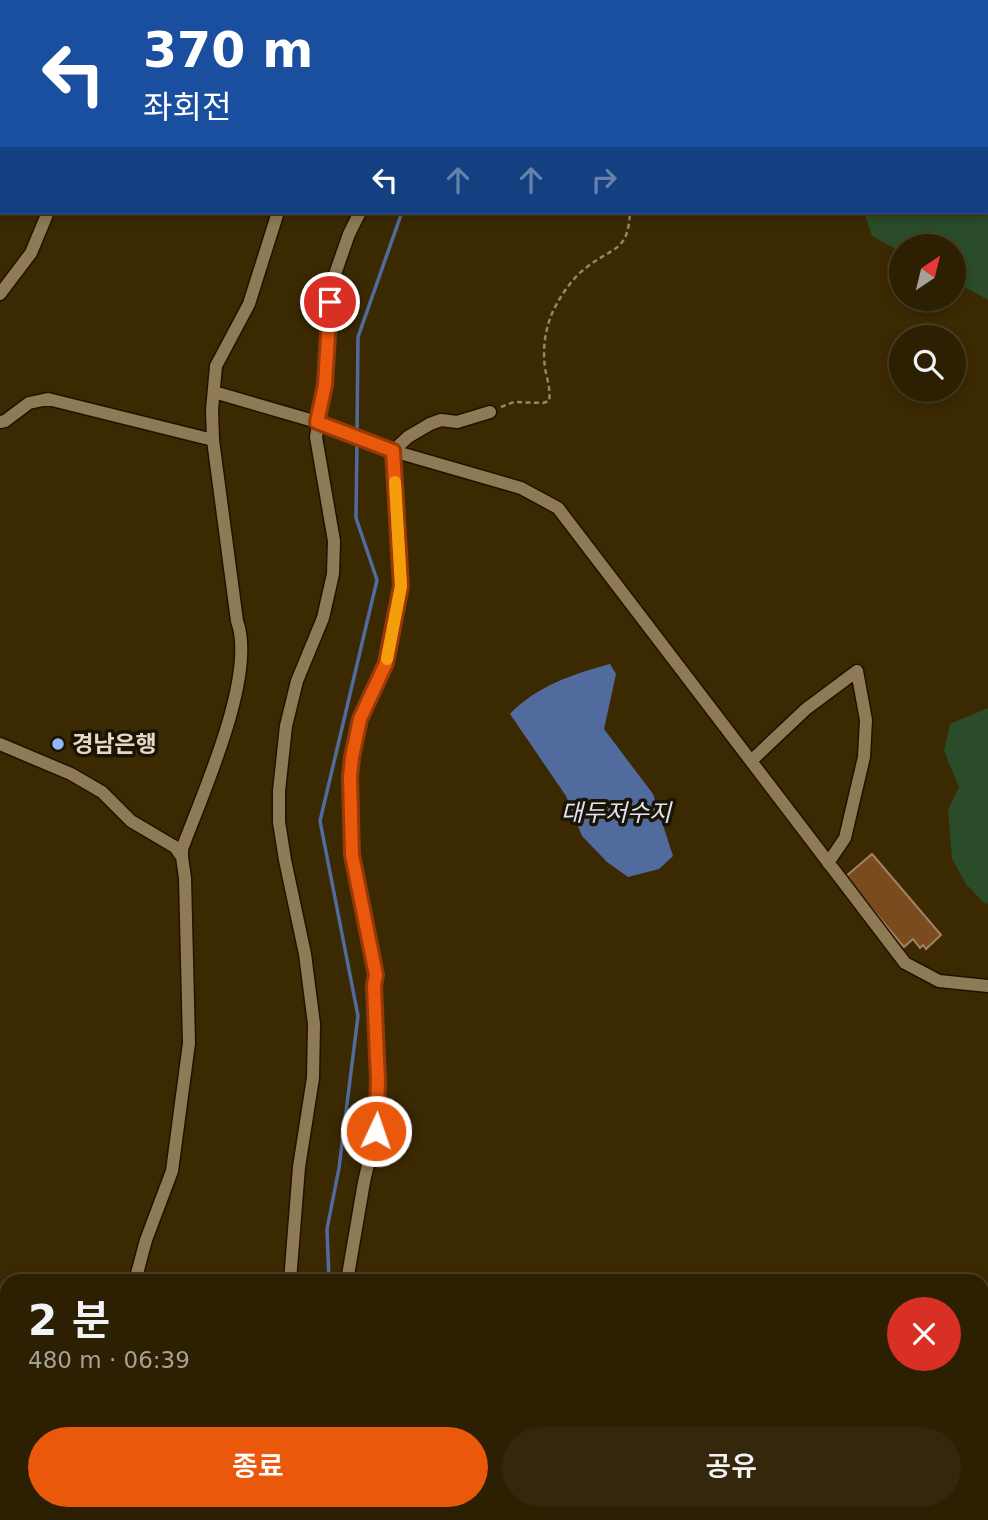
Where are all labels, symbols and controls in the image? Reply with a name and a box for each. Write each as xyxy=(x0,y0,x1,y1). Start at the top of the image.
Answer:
text: 370 m xyxy=(143,22,313,79)
icon: left xyxy=(28,28,119,119)
text: 좌회전 xyxy=(143,88,231,126)
icon: left xyxy=(366,161,404,199)
icon: ahead xyxy=(439,161,477,199)
icon: ahead xyxy=(512,161,550,199)
icon: right xyxy=(585,161,623,199)
north arrow xyxy=(889,234,966,312)
map controls xyxy=(889,234,966,402)
pin xyxy=(300,272,360,332)
icon: arrive xyxy=(311,283,349,321)
button: search xyxy=(889,325,966,402)
place label: 경남은행 xyxy=(72,731,157,757)
marker: 경남은행 xyxy=(50,736,66,752)
water label: 대두저수지 xyxy=(561,799,673,827)
position arrow xyxy=(339,1094,413,1168)
text: 2 분 xyxy=(28,1296,111,1345)
button: close xyxy=(887,1297,961,1371)
text: 480 m · 06:39 xyxy=(28,1347,190,1373)
button: 종료 xyxy=(28,1427,488,1507)
button: 공유 xyxy=(502,1427,961,1507)

